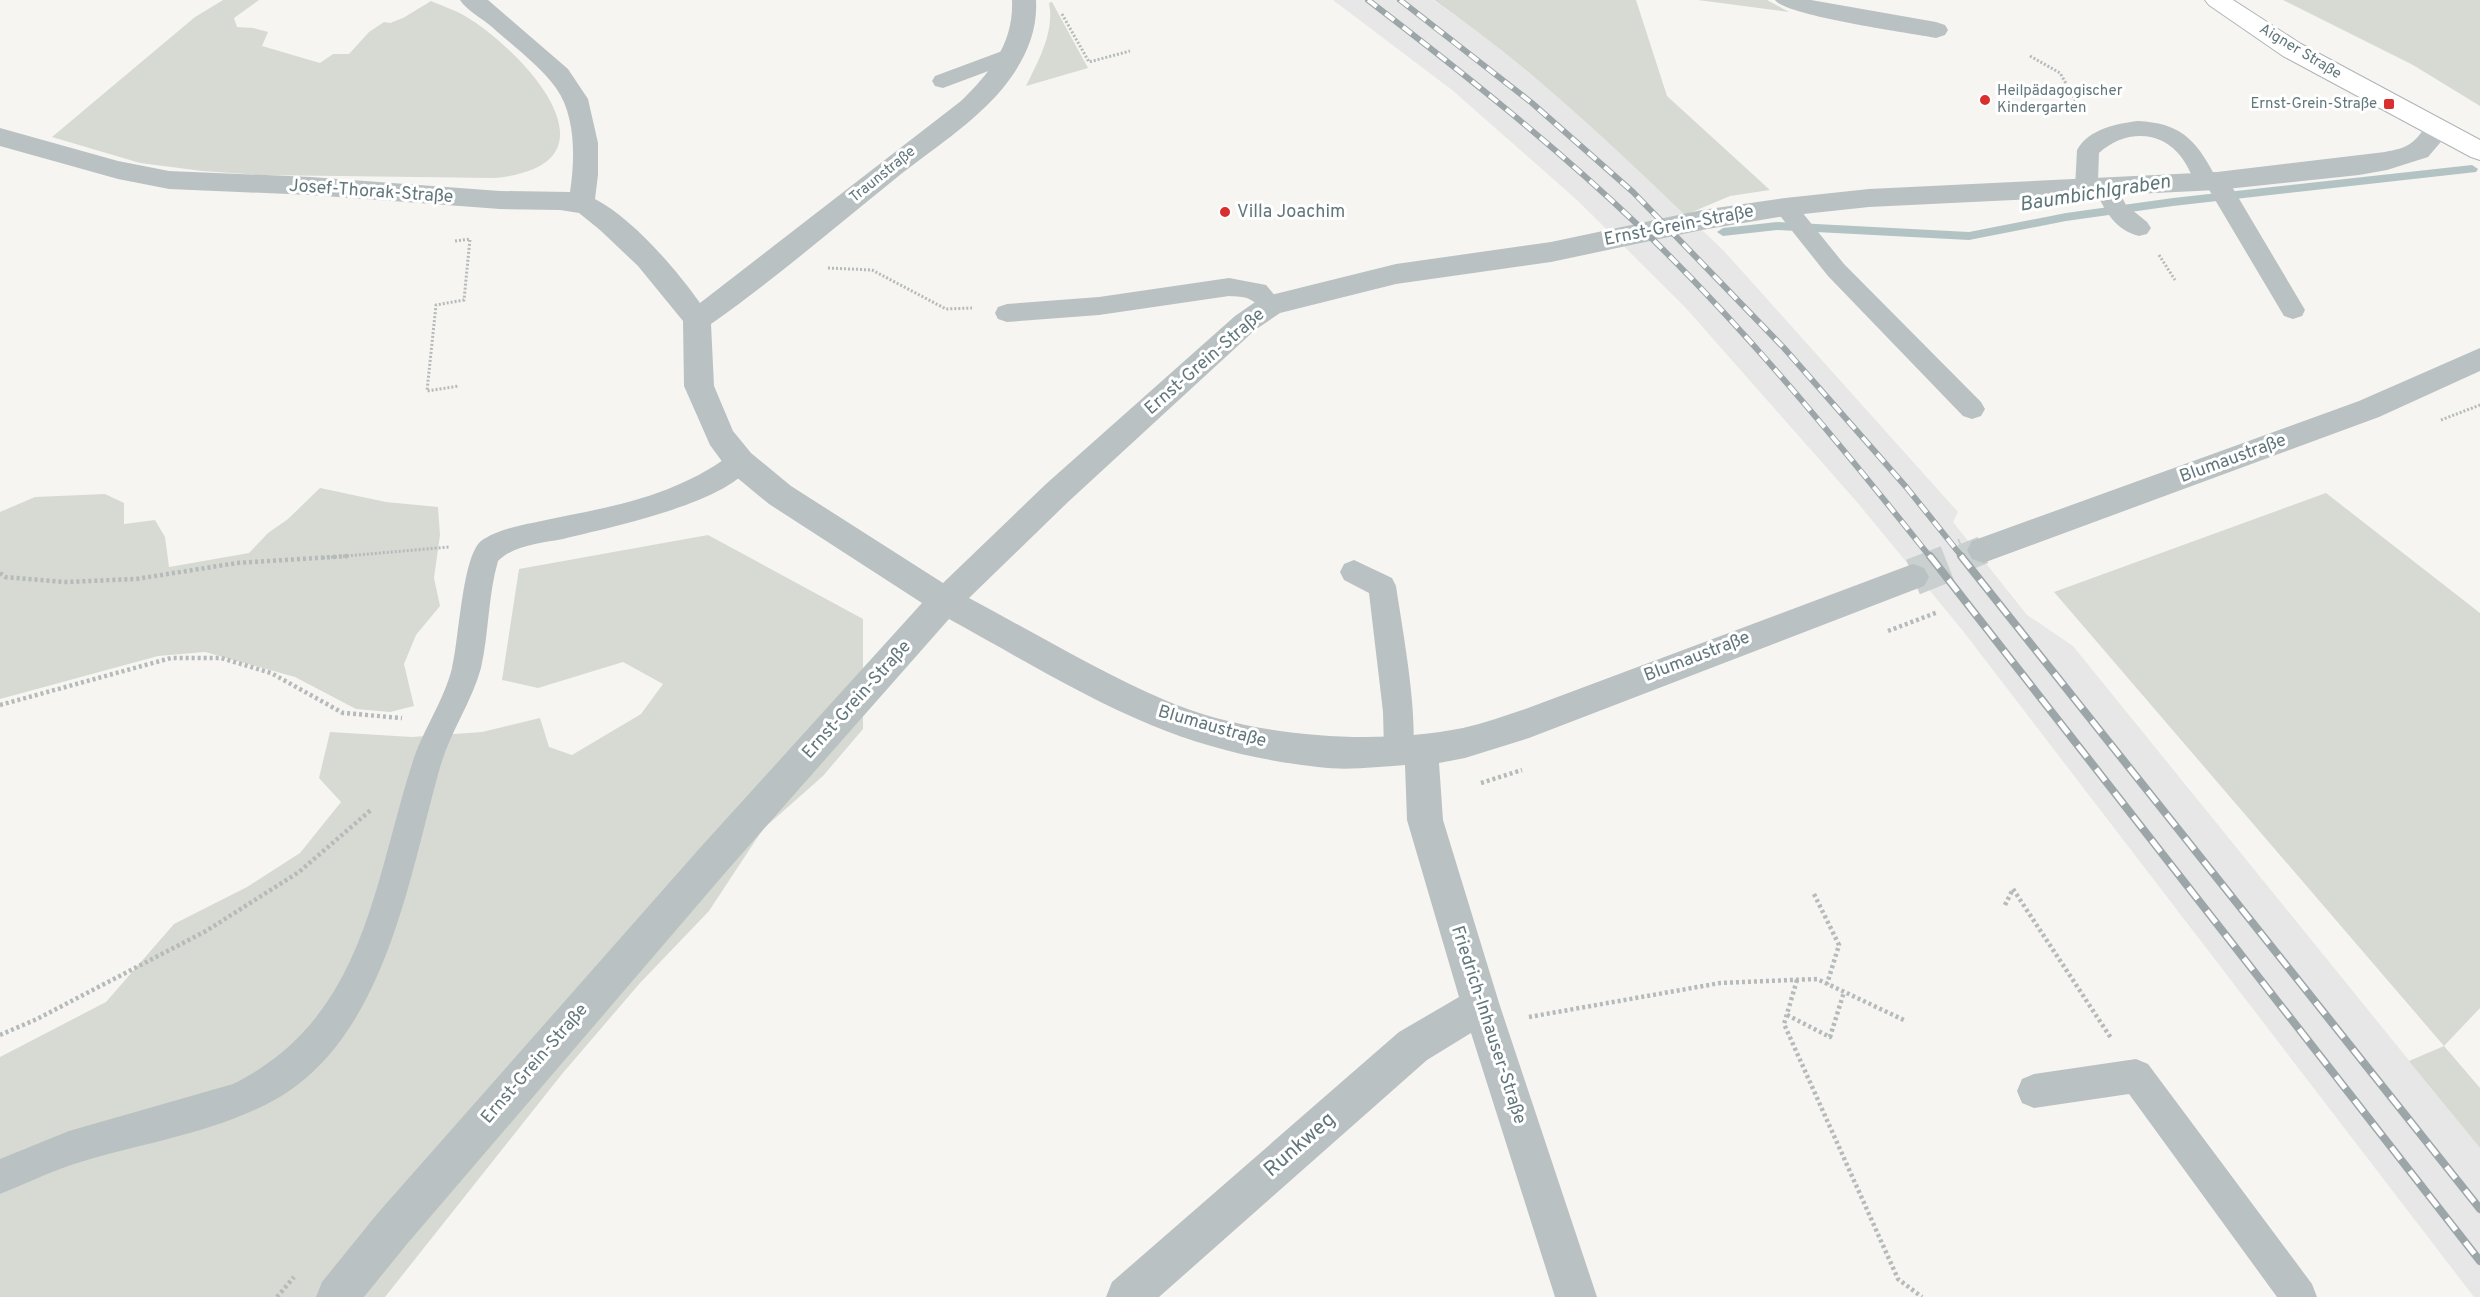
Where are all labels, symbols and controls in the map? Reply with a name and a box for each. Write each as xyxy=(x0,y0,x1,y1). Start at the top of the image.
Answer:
street label: Aigner Straße xyxy=(2255,20,2345,84)
place label: Heilpädagogischer Kindergarten xyxy=(1997,82,2123,118)
marker: Heilpädagogischer Kindergarten xyxy=(1978,93,1992,107)
place label: Ernst-Grein-Straße xyxy=(2250,95,2377,114)
marker: Ernst-Grein-Straße xyxy=(2382,97,2396,111)
street label: Traunstraße xyxy=(846,143,920,207)
water label: Baumbichlgraben xyxy=(2018,169,2172,219)
street label: Josef-Thorak-Straße xyxy=(288,175,454,209)
street label: Ernst-Grein-Straße xyxy=(1602,200,1756,252)
place label: Villa Joachim xyxy=(1237,201,1345,224)
marker: Villa Joachim xyxy=(1218,205,1232,219)
street label: Ernst-Grein-Straße xyxy=(1140,304,1270,420)
street label: Blumaustraße xyxy=(2177,429,2289,489)
street label: Blumaustraße xyxy=(1641,626,1753,688)
street label: Ernst-Grein-Straße xyxy=(798,636,916,764)
street label: Blumaustraße xyxy=(1155,701,1269,753)
street label: Friedrich-Inhauser-Straße xyxy=(1445,923,1531,1127)
street label: Ernst-Grein-Straße xyxy=(477,999,593,1129)
street label: Runkweg xyxy=(1258,1106,1342,1184)

